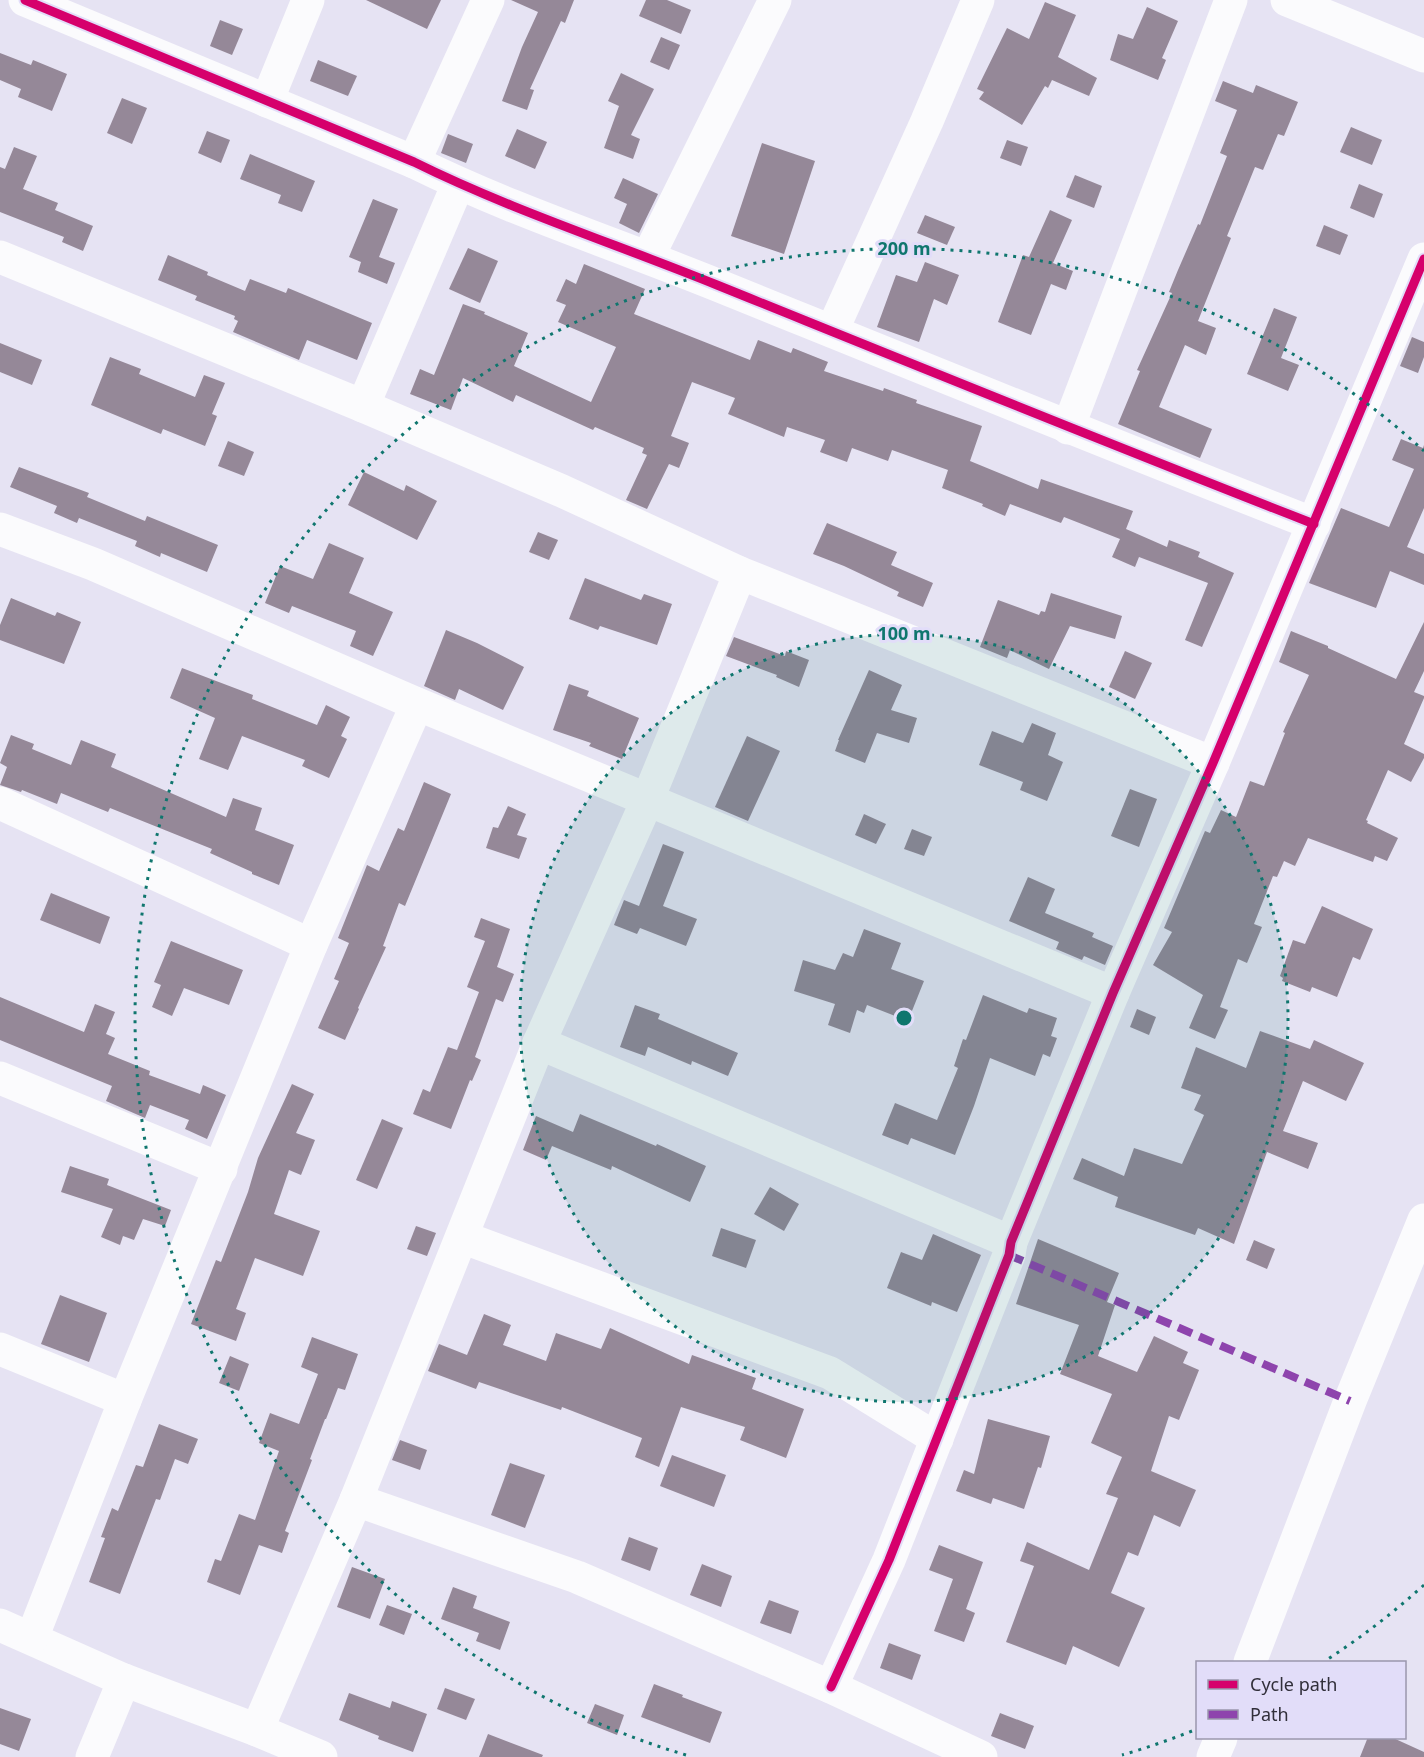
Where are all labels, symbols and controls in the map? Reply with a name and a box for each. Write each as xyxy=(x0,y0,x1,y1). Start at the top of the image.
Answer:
text: 200 m xyxy=(877,236,931,260)
text: 100 m xyxy=(877,621,931,645)
centre of rings xyxy=(894,1008,914,1028)
legend xyxy=(1196,1661,1406,1739)
text: Cycle path xyxy=(1250,1672,1337,1696)
text: Path xyxy=(1250,1702,1289,1726)

